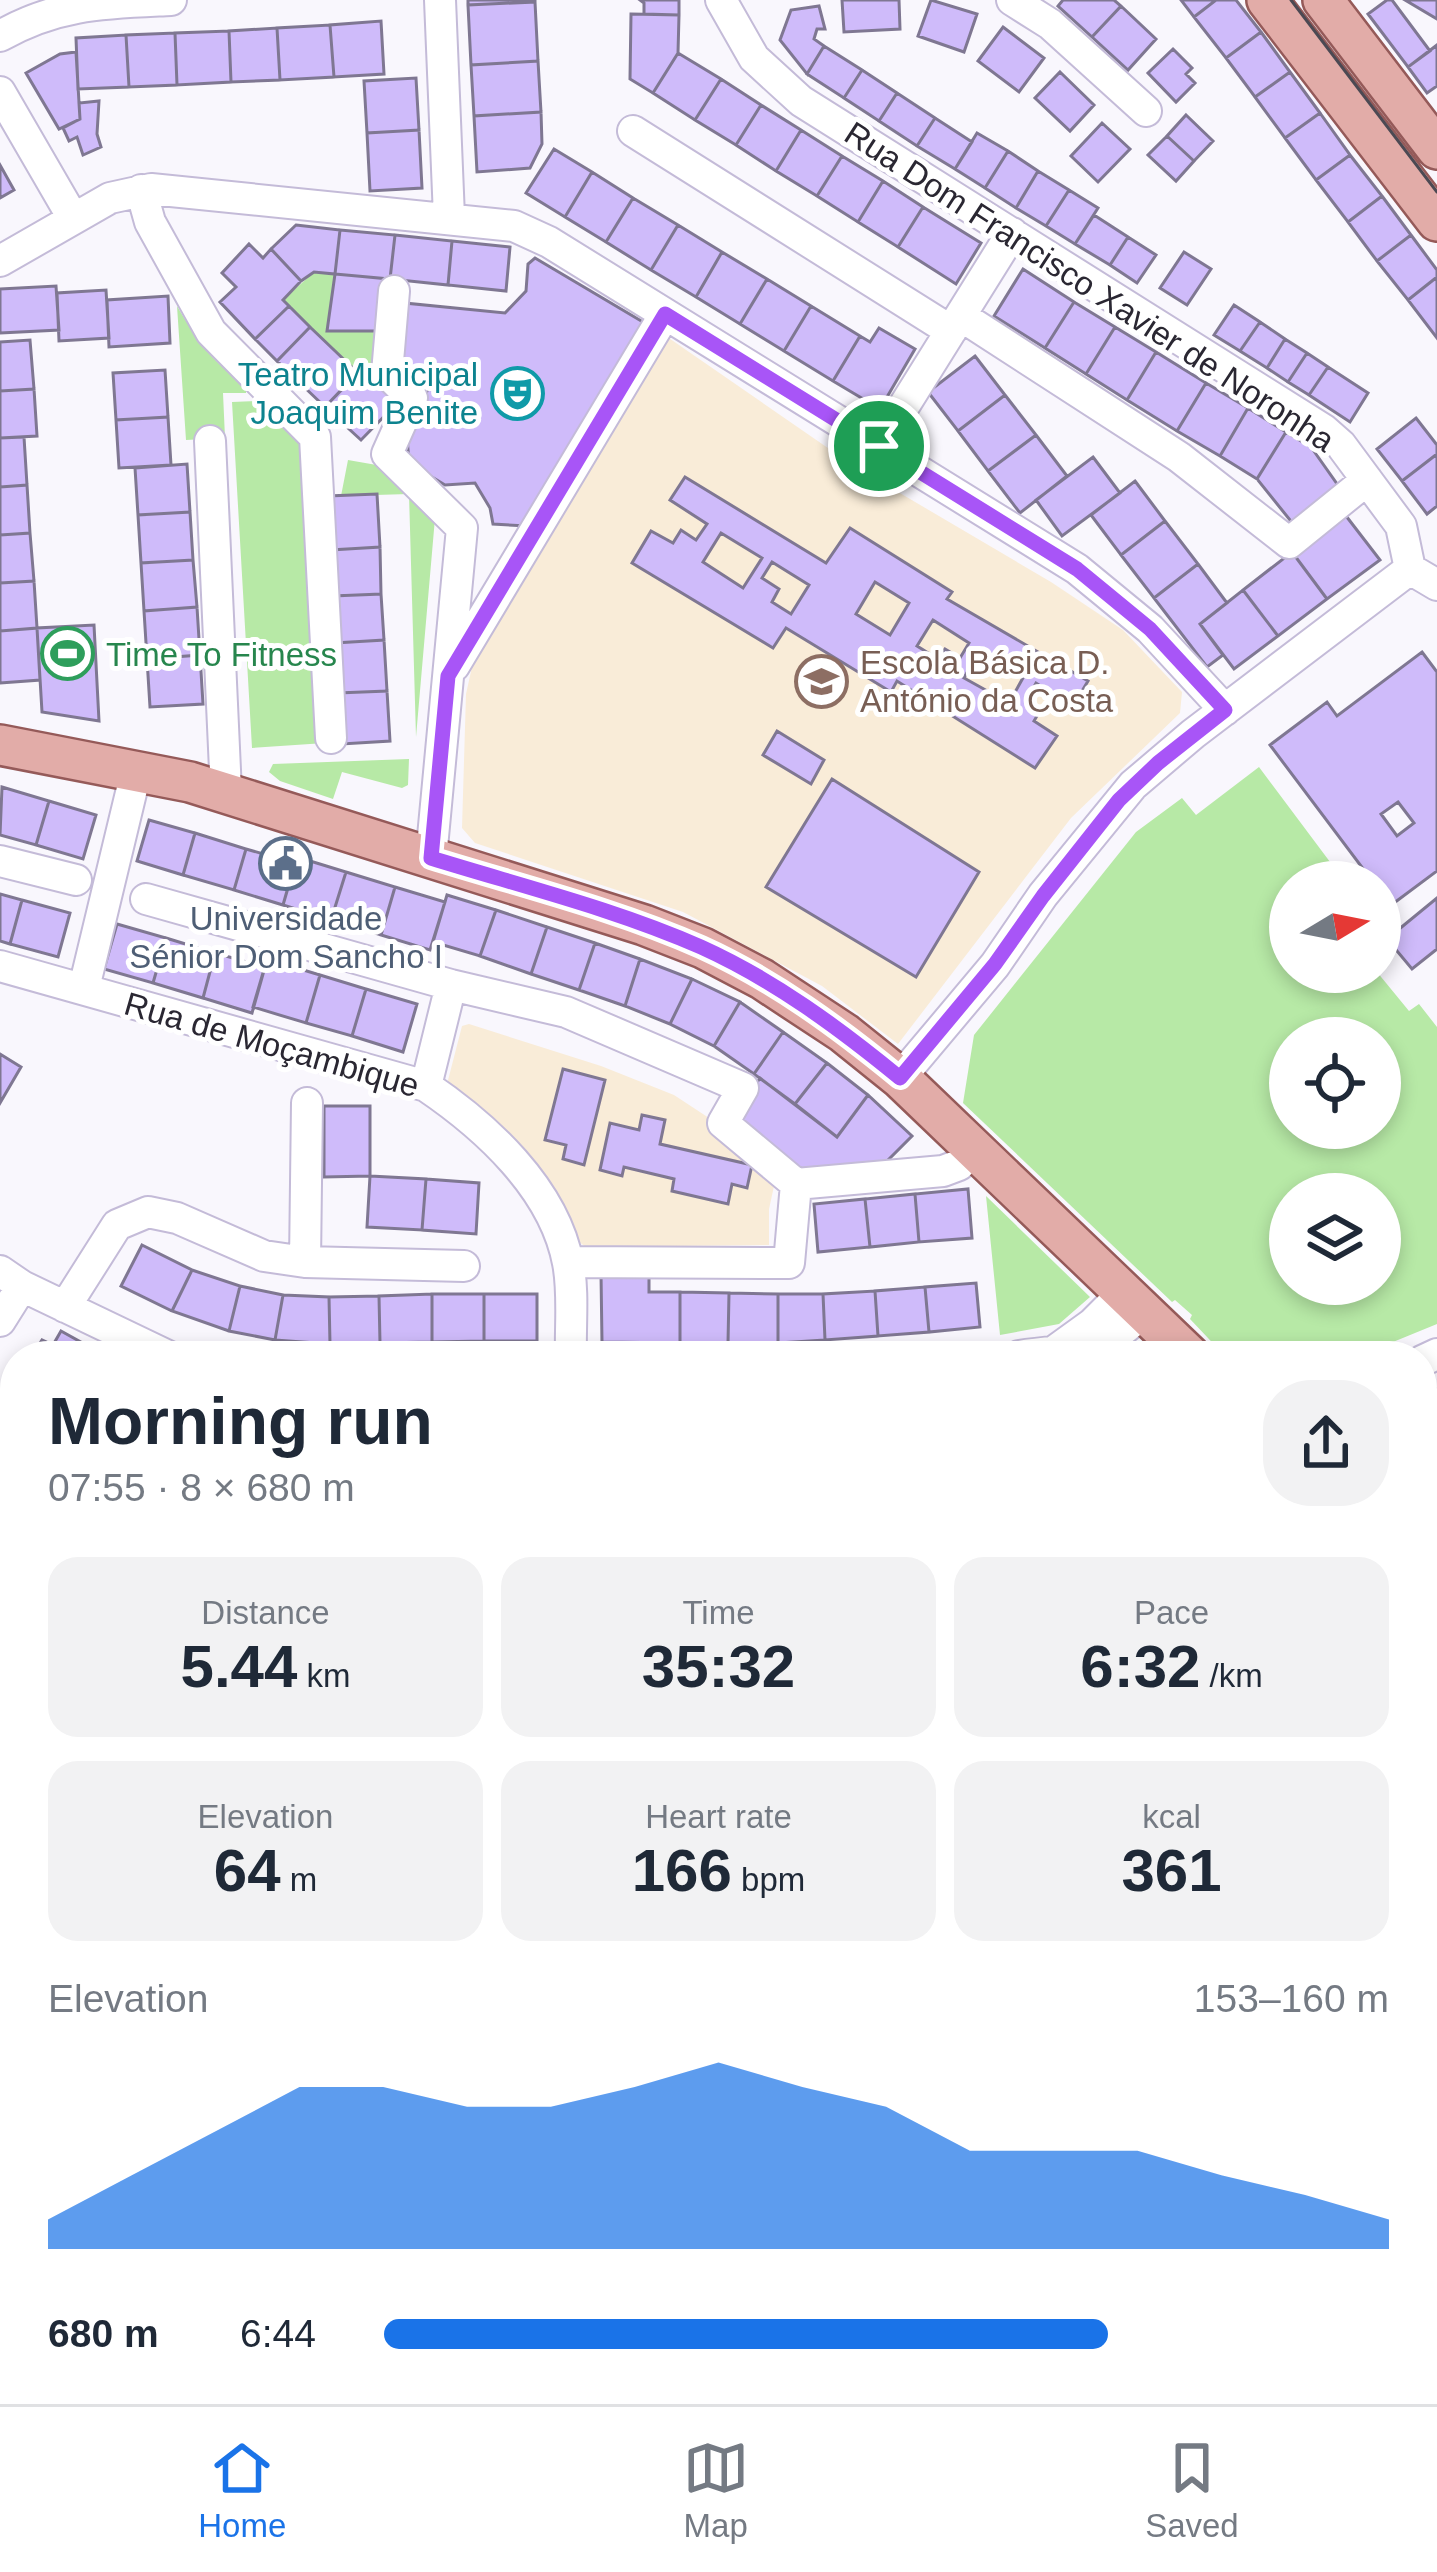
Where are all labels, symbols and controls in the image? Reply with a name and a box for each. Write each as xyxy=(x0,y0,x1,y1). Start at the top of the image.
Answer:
street label: Rua Dom Francisco Xavier de Noronha xyxy=(838,114,1342,459)
place label: Teatro Municipal Joaquim Benite xyxy=(238,356,478,431)
theatre icon: Teatro Municipal Joaquim Benite xyxy=(489,365,545,421)
pin xyxy=(828,395,930,497)
icon: arrive xyxy=(846,413,912,479)
sports icon: Time To Fitness xyxy=(39,626,95,682)
place label: Time To Fitness xyxy=(106,636,337,673)
place label: Escola Básica D. António da Costa xyxy=(860,644,1114,719)
school or university icon: Escola Básica D. António da Costa xyxy=(793,653,849,709)
public building icon: Universidade Sénior Dom Sancho I xyxy=(258,836,314,892)
north arrow xyxy=(1269,861,1401,993)
map controls xyxy=(1269,861,1401,1305)
place label: Universidade Sénior Dom Sancho I xyxy=(129,900,443,975)
street label: Rua de Moçambique xyxy=(120,985,423,1104)
button: locate xyxy=(1269,1017,1401,1149)
button: layers xyxy=(1269,1173,1401,1305)
button: share xyxy=(1263,1380,1389,1506)
text: Morning run xyxy=(48,1384,433,1458)
text: 07:55 · 8 × 680 m xyxy=(48,1466,355,1509)
text: Distance xyxy=(201,1594,330,1631)
text: Time xyxy=(682,1594,755,1631)
text: Pace xyxy=(1134,1594,1209,1631)
text: 5.44 xyxy=(181,1633,297,1700)
text: 35:32 xyxy=(642,1633,795,1700)
text: 6:32 xyxy=(1080,1633,1200,1700)
text: km xyxy=(297,1657,350,1694)
text: /km xyxy=(1200,1657,1263,1694)
text: Elevation xyxy=(198,1798,333,1835)
text: Heart rate xyxy=(645,1798,792,1835)
text: kcal xyxy=(1142,1798,1201,1835)
text: 64 xyxy=(214,1837,281,1904)
text: 166 xyxy=(632,1837,732,1904)
text: 361 xyxy=(1121,1837,1222,1904)
text: m xyxy=(281,1861,317,1898)
text: bpm xyxy=(732,1861,805,1898)
text: Elevation xyxy=(48,1977,208,2020)
text: 153–160 m xyxy=(1194,1977,1389,2020)
text: 680 m xyxy=(48,2312,159,2355)
text: 6:44 xyxy=(240,2312,316,2355)
tab: Home xyxy=(198,2435,286,2545)
tab: Map xyxy=(683,2435,749,2545)
tab: Saved xyxy=(1145,2435,1239,2545)

